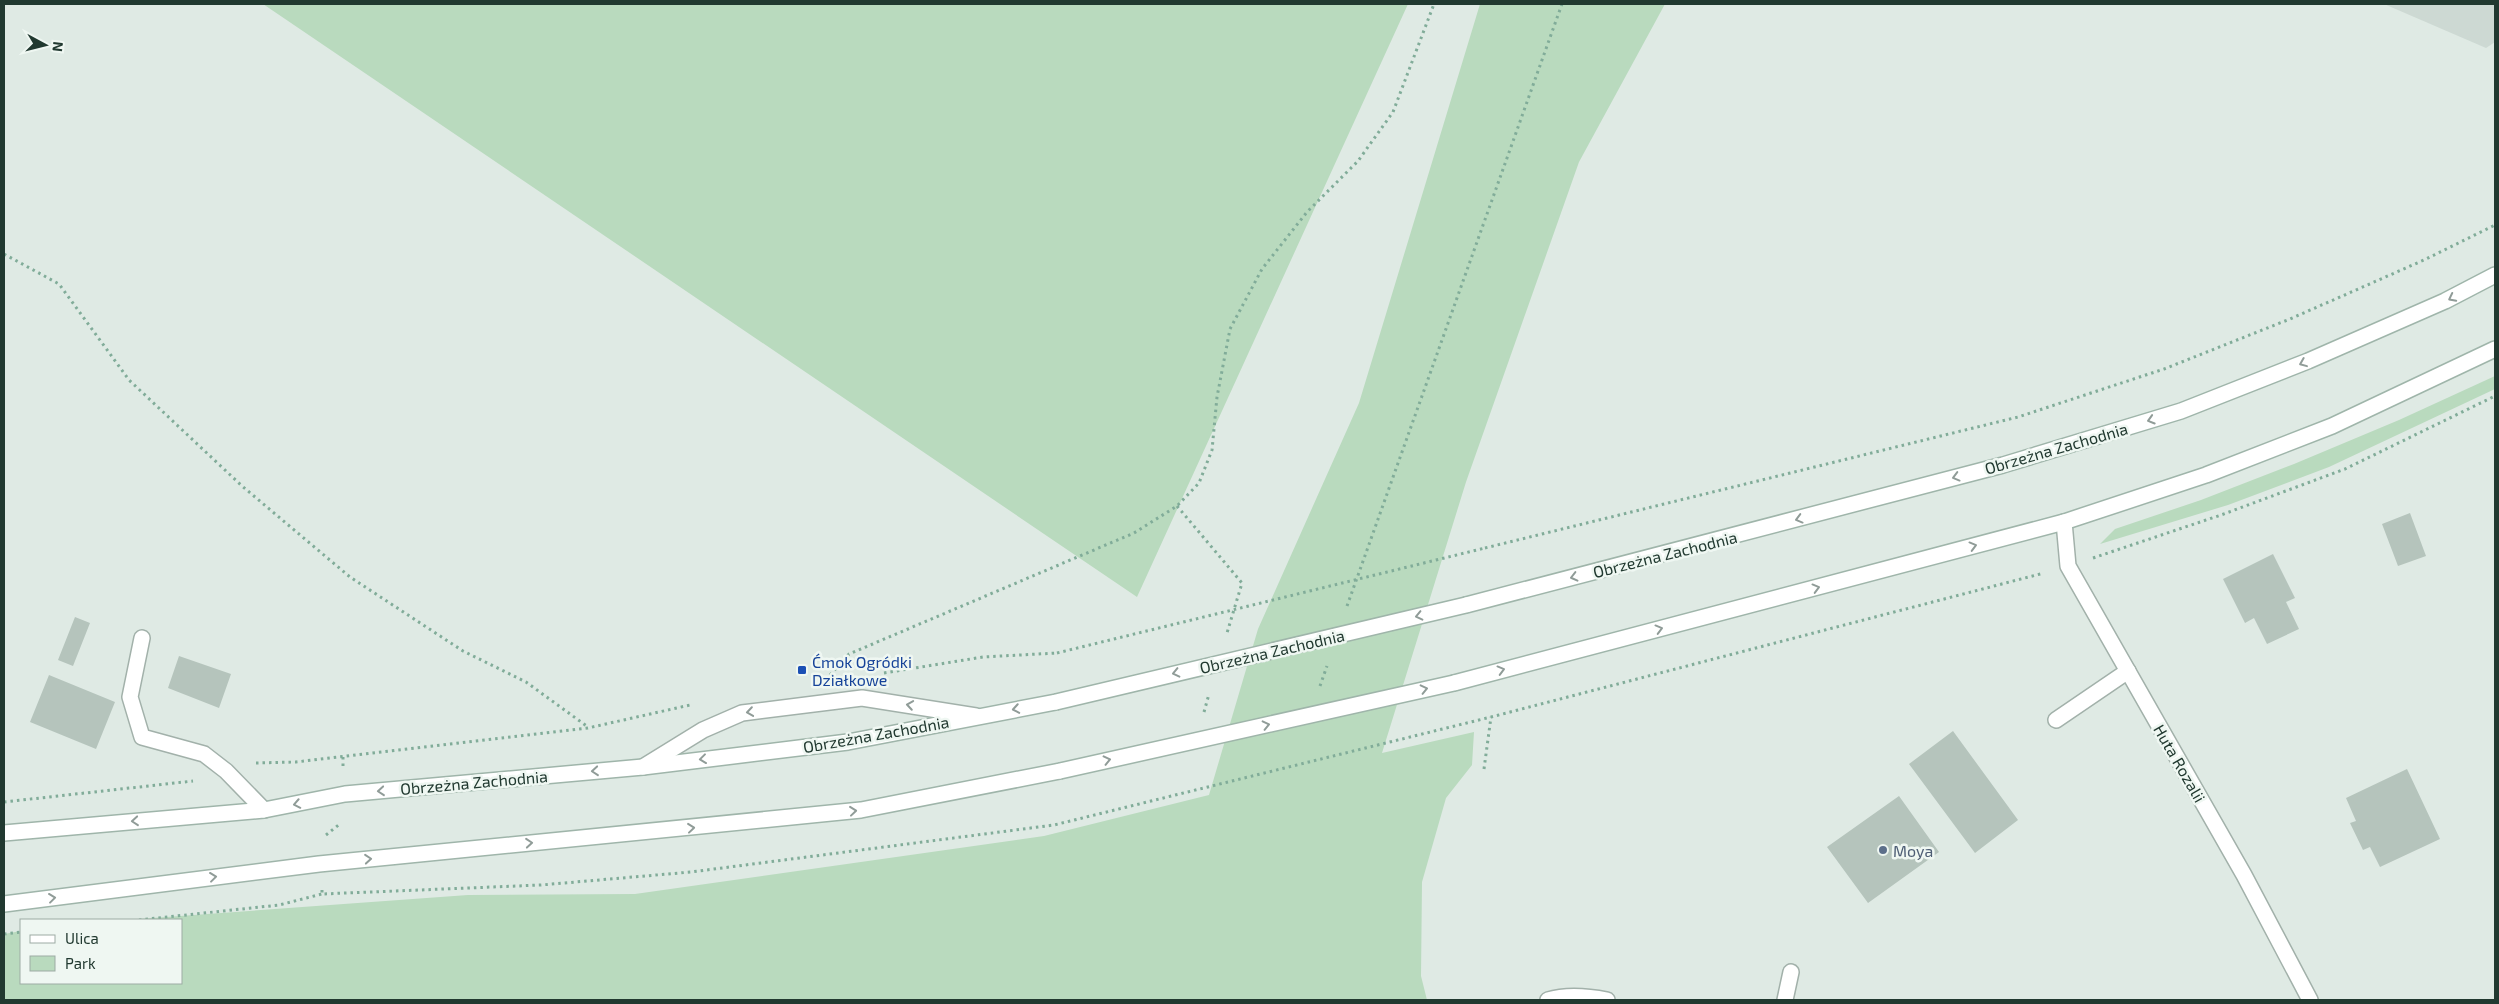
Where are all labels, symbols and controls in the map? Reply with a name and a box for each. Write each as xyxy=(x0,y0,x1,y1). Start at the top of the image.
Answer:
north arrow xyxy=(20,20,70,70)
text: N xyxy=(49,41,67,53)
one-way arrow xyxy=(2448,292,2457,302)
one-way arrow xyxy=(2299,357,2308,367)
one-way arrow xyxy=(2147,415,2156,425)
street label: Obrzeżna Zachodnia xyxy=(1982,418,2130,478)
one-way arrow xyxy=(1952,471,1961,482)
one-way arrow xyxy=(1795,513,1804,524)
street label: Obrzeżna Zachodnia xyxy=(1591,527,1739,581)
one-way arrow xyxy=(1968,541,1977,552)
one-way arrow xyxy=(1570,571,1579,582)
one-way arrow xyxy=(1811,583,1820,594)
one-way arrow xyxy=(1414,610,1423,621)
one-way arrow xyxy=(1654,624,1663,635)
street label: Obrzeżna Zachodnia xyxy=(1198,625,1346,677)
place label: Ćmok Ogródki Działkowe xyxy=(812,652,912,689)
marker: Ćmok Ogródki Działkowe xyxy=(796,664,808,676)
one-way arrow xyxy=(1497,665,1506,676)
one-way arrow xyxy=(1171,667,1180,678)
one-way arrow xyxy=(1420,684,1429,695)
one-way arrow xyxy=(906,701,915,711)
one-way arrow xyxy=(1012,703,1021,713)
one-way arrow xyxy=(745,707,754,717)
street label: Obrzeżna Zachodnia xyxy=(801,712,951,756)
one-way arrow xyxy=(1261,720,1270,731)
street label: Huta Rozalii xyxy=(2150,721,2210,805)
one-way arrow xyxy=(699,753,707,764)
one-way arrow xyxy=(1103,755,1112,766)
one-way arrow xyxy=(590,765,598,776)
street label: Obrzeżna Zachodnia xyxy=(399,766,549,798)
one-way arrow xyxy=(376,785,384,796)
one-way arrow xyxy=(292,798,301,808)
one-way arrow xyxy=(849,806,857,817)
one-way arrow xyxy=(131,816,139,827)
one-way arrow xyxy=(687,823,695,834)
one-way arrow xyxy=(526,838,534,849)
place label: Moya xyxy=(1893,841,1933,860)
marker: Moya xyxy=(1877,844,1889,856)
one-way arrow xyxy=(364,854,372,865)
one-way arrow xyxy=(210,872,218,883)
one-way arrow xyxy=(48,893,56,904)
legend xyxy=(20,919,182,984)
text: Ulica xyxy=(65,929,99,947)
text: Park xyxy=(65,954,96,972)

